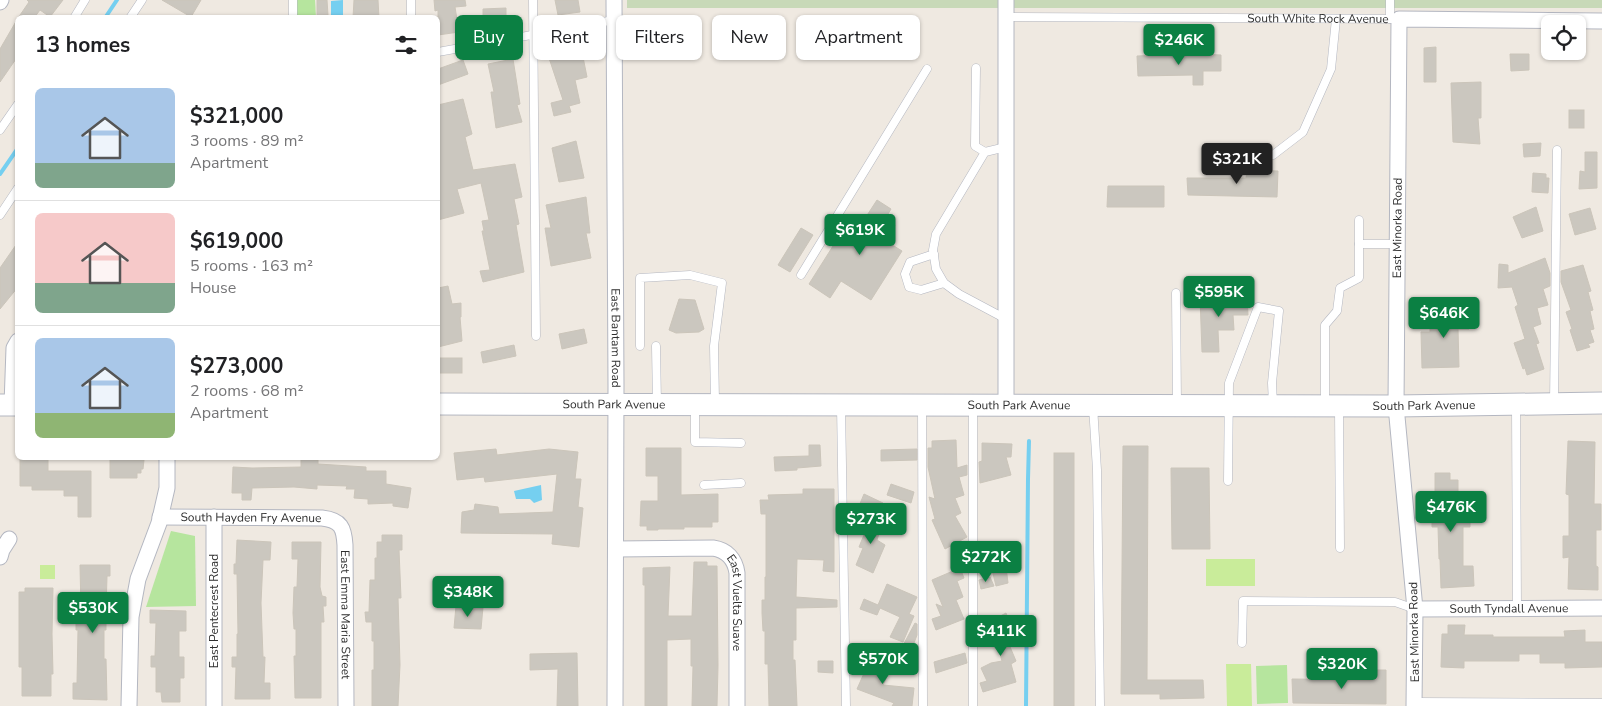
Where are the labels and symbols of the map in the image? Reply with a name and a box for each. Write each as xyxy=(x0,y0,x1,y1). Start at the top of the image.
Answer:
street label: South White Rock Avenue xyxy=(1247,10,1389,27)
pin: $246K xyxy=(1144,23,1214,66)
pin: $321K xyxy=(1202,142,1272,185)
street label: East Minorka Road xyxy=(1389,178,1406,278)
pin: $619K xyxy=(825,214,895,256)
pin: $595K xyxy=(1184,276,1254,318)
street label: East Bantam Road xyxy=(607,288,624,388)
pin: $646K xyxy=(1409,296,1479,339)
street label: South Park Avenue xyxy=(563,396,665,412)
street label: South Park Avenue xyxy=(968,397,1070,413)
street label: South Park Avenue xyxy=(1373,397,1476,414)
pin: $476K xyxy=(1416,490,1486,533)
pin: $273K xyxy=(836,502,906,545)
street label: South Hayden Fry Avenue xyxy=(180,509,322,526)
pin: $272K xyxy=(951,540,1021,583)
street label: East Emma Maria Street xyxy=(337,550,354,680)
street label: East Vuelta Suave xyxy=(723,551,745,651)
street label: East Pentecrest Road xyxy=(206,554,222,668)
pin: $348K xyxy=(433,576,503,618)
street label: East Minorka Road xyxy=(1405,582,1423,682)
pin: $530K xyxy=(58,592,128,634)
street label: South Tyndall Avenue xyxy=(1450,600,1568,617)
pin: $411K xyxy=(966,614,1036,657)
pin: $570K xyxy=(848,642,918,685)
pin: $320K xyxy=(1307,648,1377,690)

